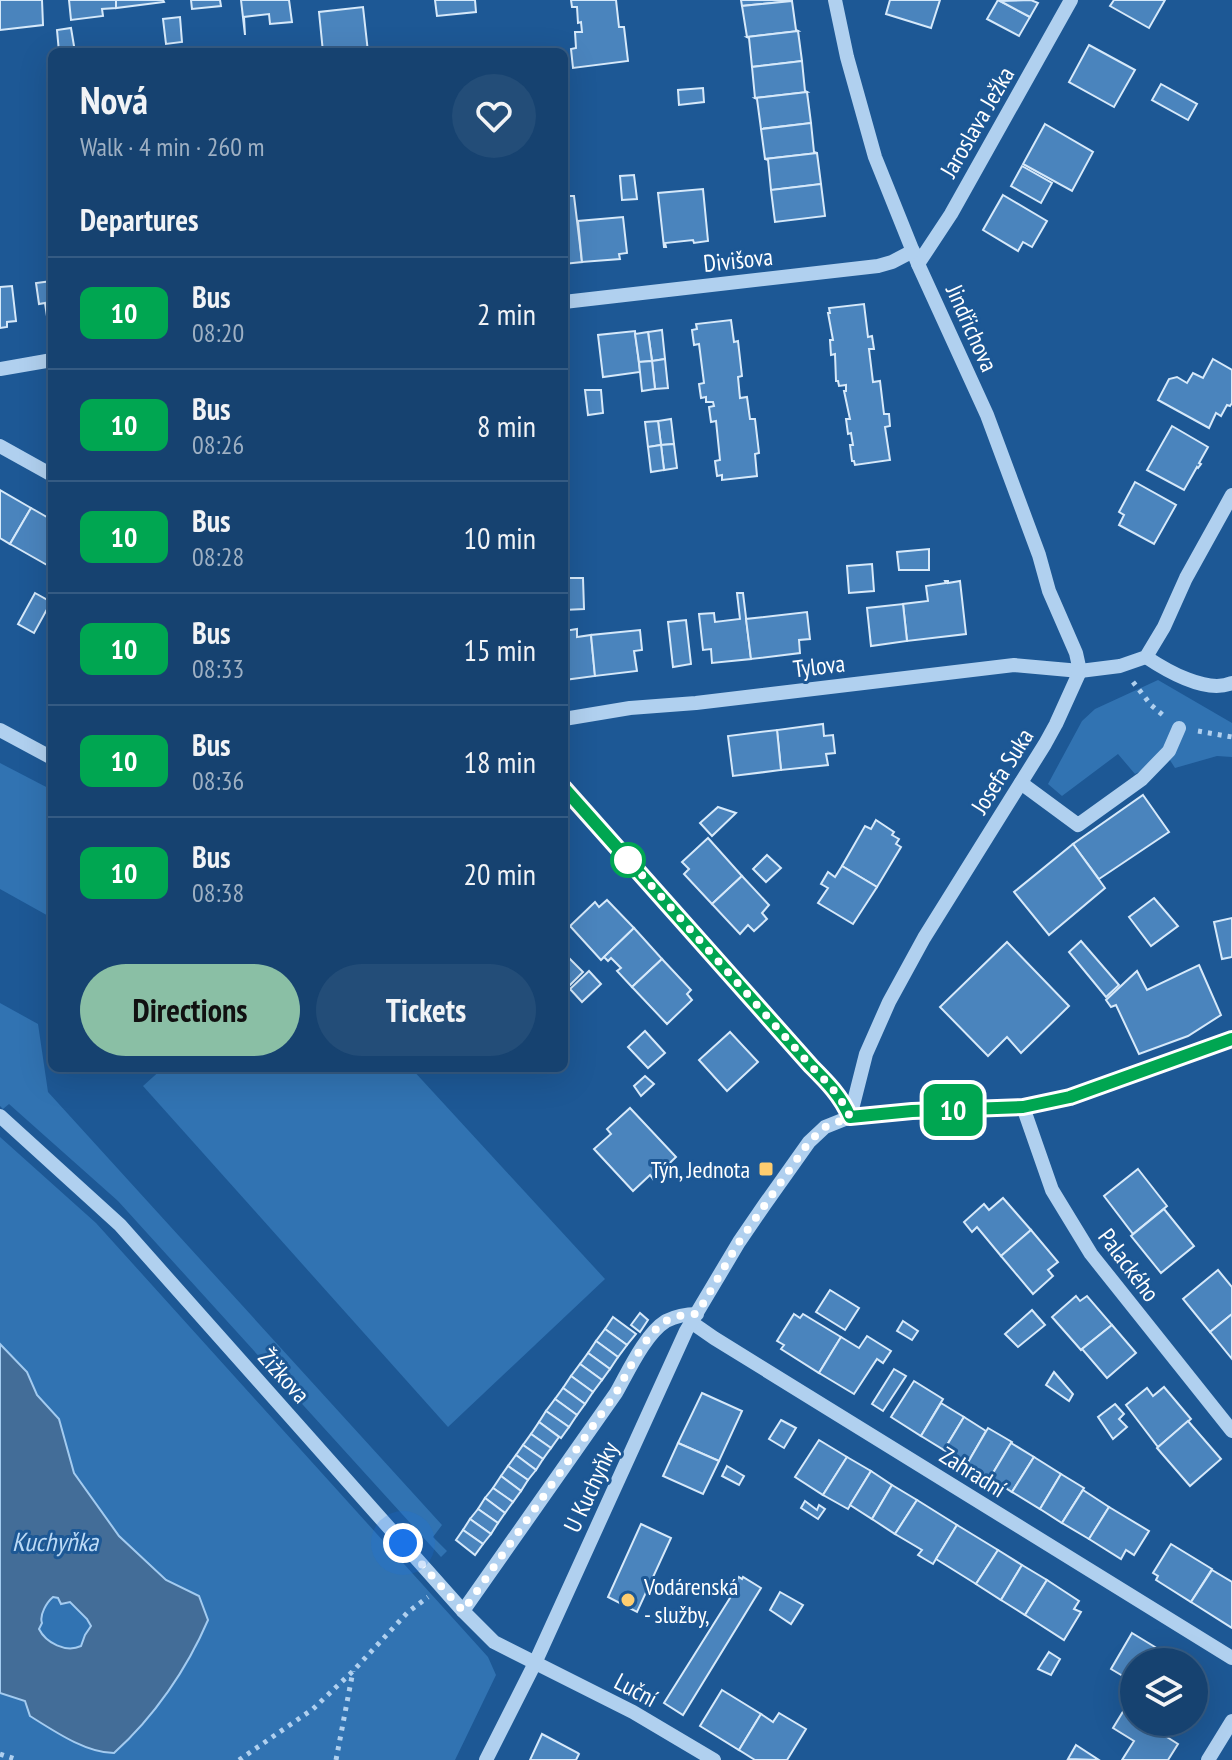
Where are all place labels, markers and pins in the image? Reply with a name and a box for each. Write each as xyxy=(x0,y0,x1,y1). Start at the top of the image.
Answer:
unlabelled marker xyxy=(611,843,645,877)
place label: Týn, Jednota xyxy=(651,1154,750,1185)
marker: Týn, Jednota xyxy=(757,1160,775,1178)
place label: Vodárenská - služby, xyxy=(643,1571,738,1630)
marker: Vodárenská - služby, xyxy=(619,1591,637,1609)

